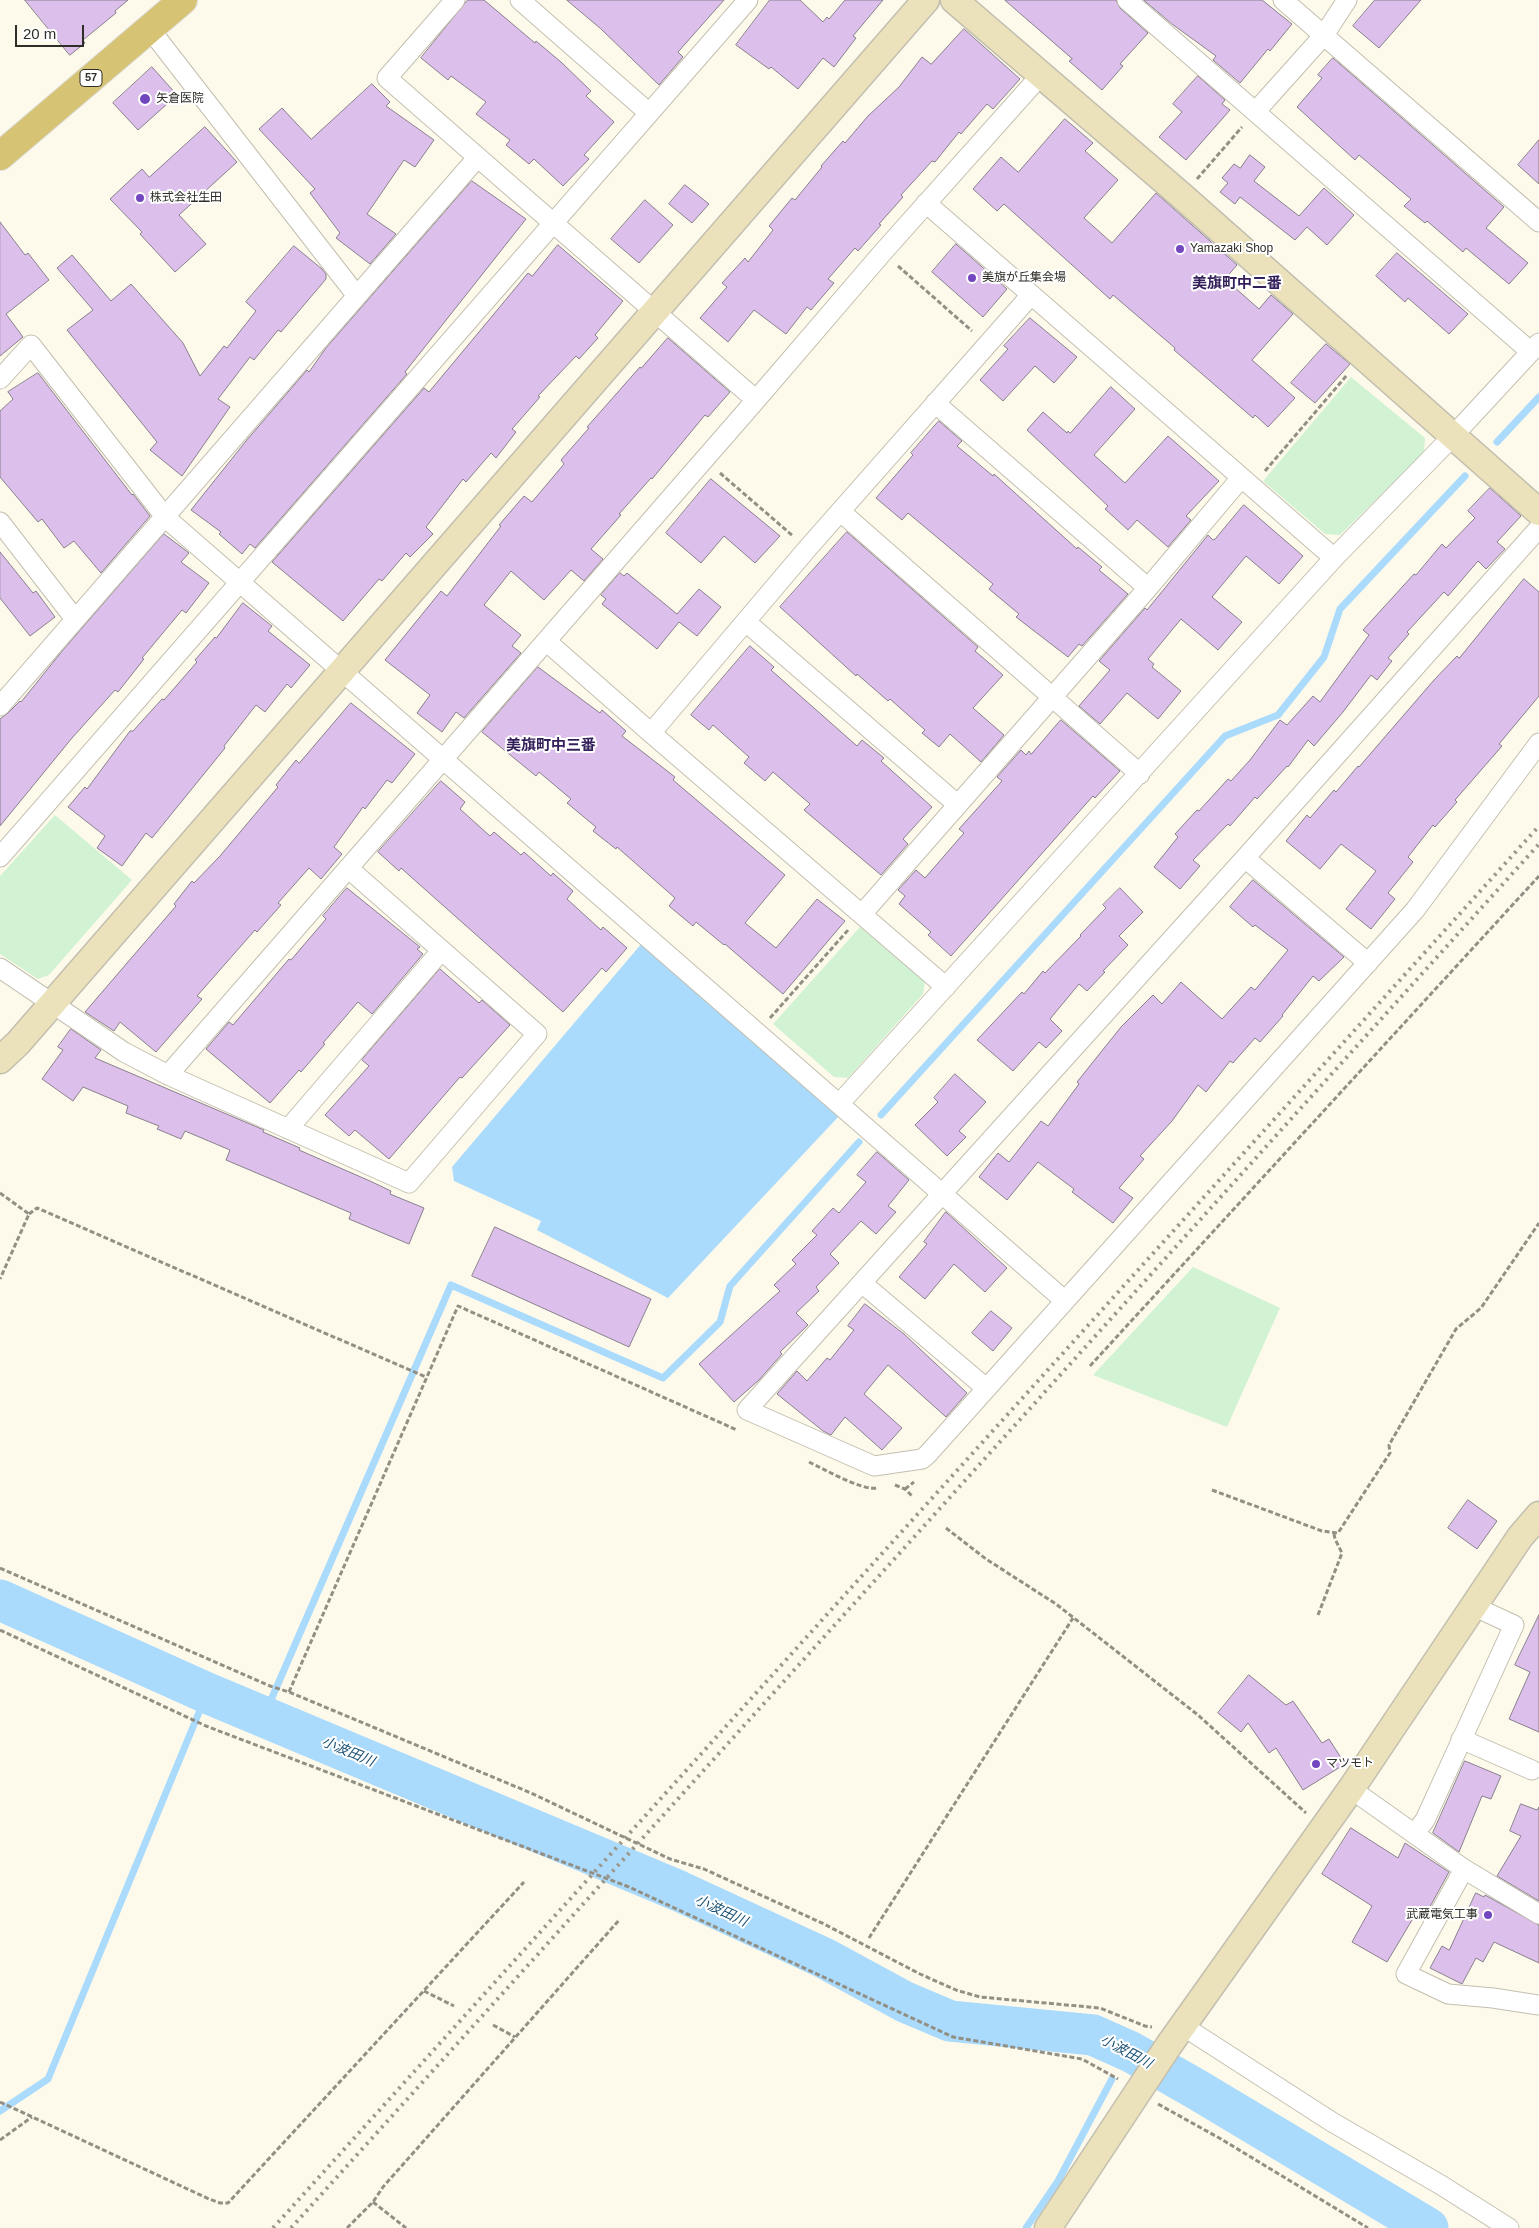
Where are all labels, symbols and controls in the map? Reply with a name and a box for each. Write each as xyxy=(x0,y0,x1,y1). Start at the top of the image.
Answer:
scale bar xyxy=(18,15,86,47)
text: 20 m xyxy=(23,25,56,42)
road number: 57 xyxy=(80,70,102,86)
marker: 矢倉医院 xyxy=(138,92,152,106)
place label: 矢倉医院 xyxy=(156,92,204,106)
place label: 株式会社生田 xyxy=(150,191,222,205)
marker: 株式会社生田 xyxy=(134,192,146,204)
place label: Yamazaki Shop xyxy=(1190,242,1273,256)
marker: Yamazaki Shop xyxy=(1174,243,1186,255)
place label: 美旗が丘集会場 xyxy=(982,271,1066,285)
marker: 美旗が丘集会場 xyxy=(966,272,978,284)
district label: 美旗町中二番 xyxy=(1192,275,1282,293)
district label: 美旗町中三番 xyxy=(506,737,596,755)
water label: 小波田川 xyxy=(319,1733,377,1771)
place label: マツモト xyxy=(1326,1757,1374,1771)
marker: マツモト xyxy=(1310,1758,1322,1770)
water label: 小波田川 xyxy=(692,1892,750,1930)
place label: 武蔵電気工事 xyxy=(1406,1908,1478,1922)
marker: 武蔵電気工事 xyxy=(1482,1909,1494,1921)
water label: 小波田川 xyxy=(1097,2031,1155,2073)

